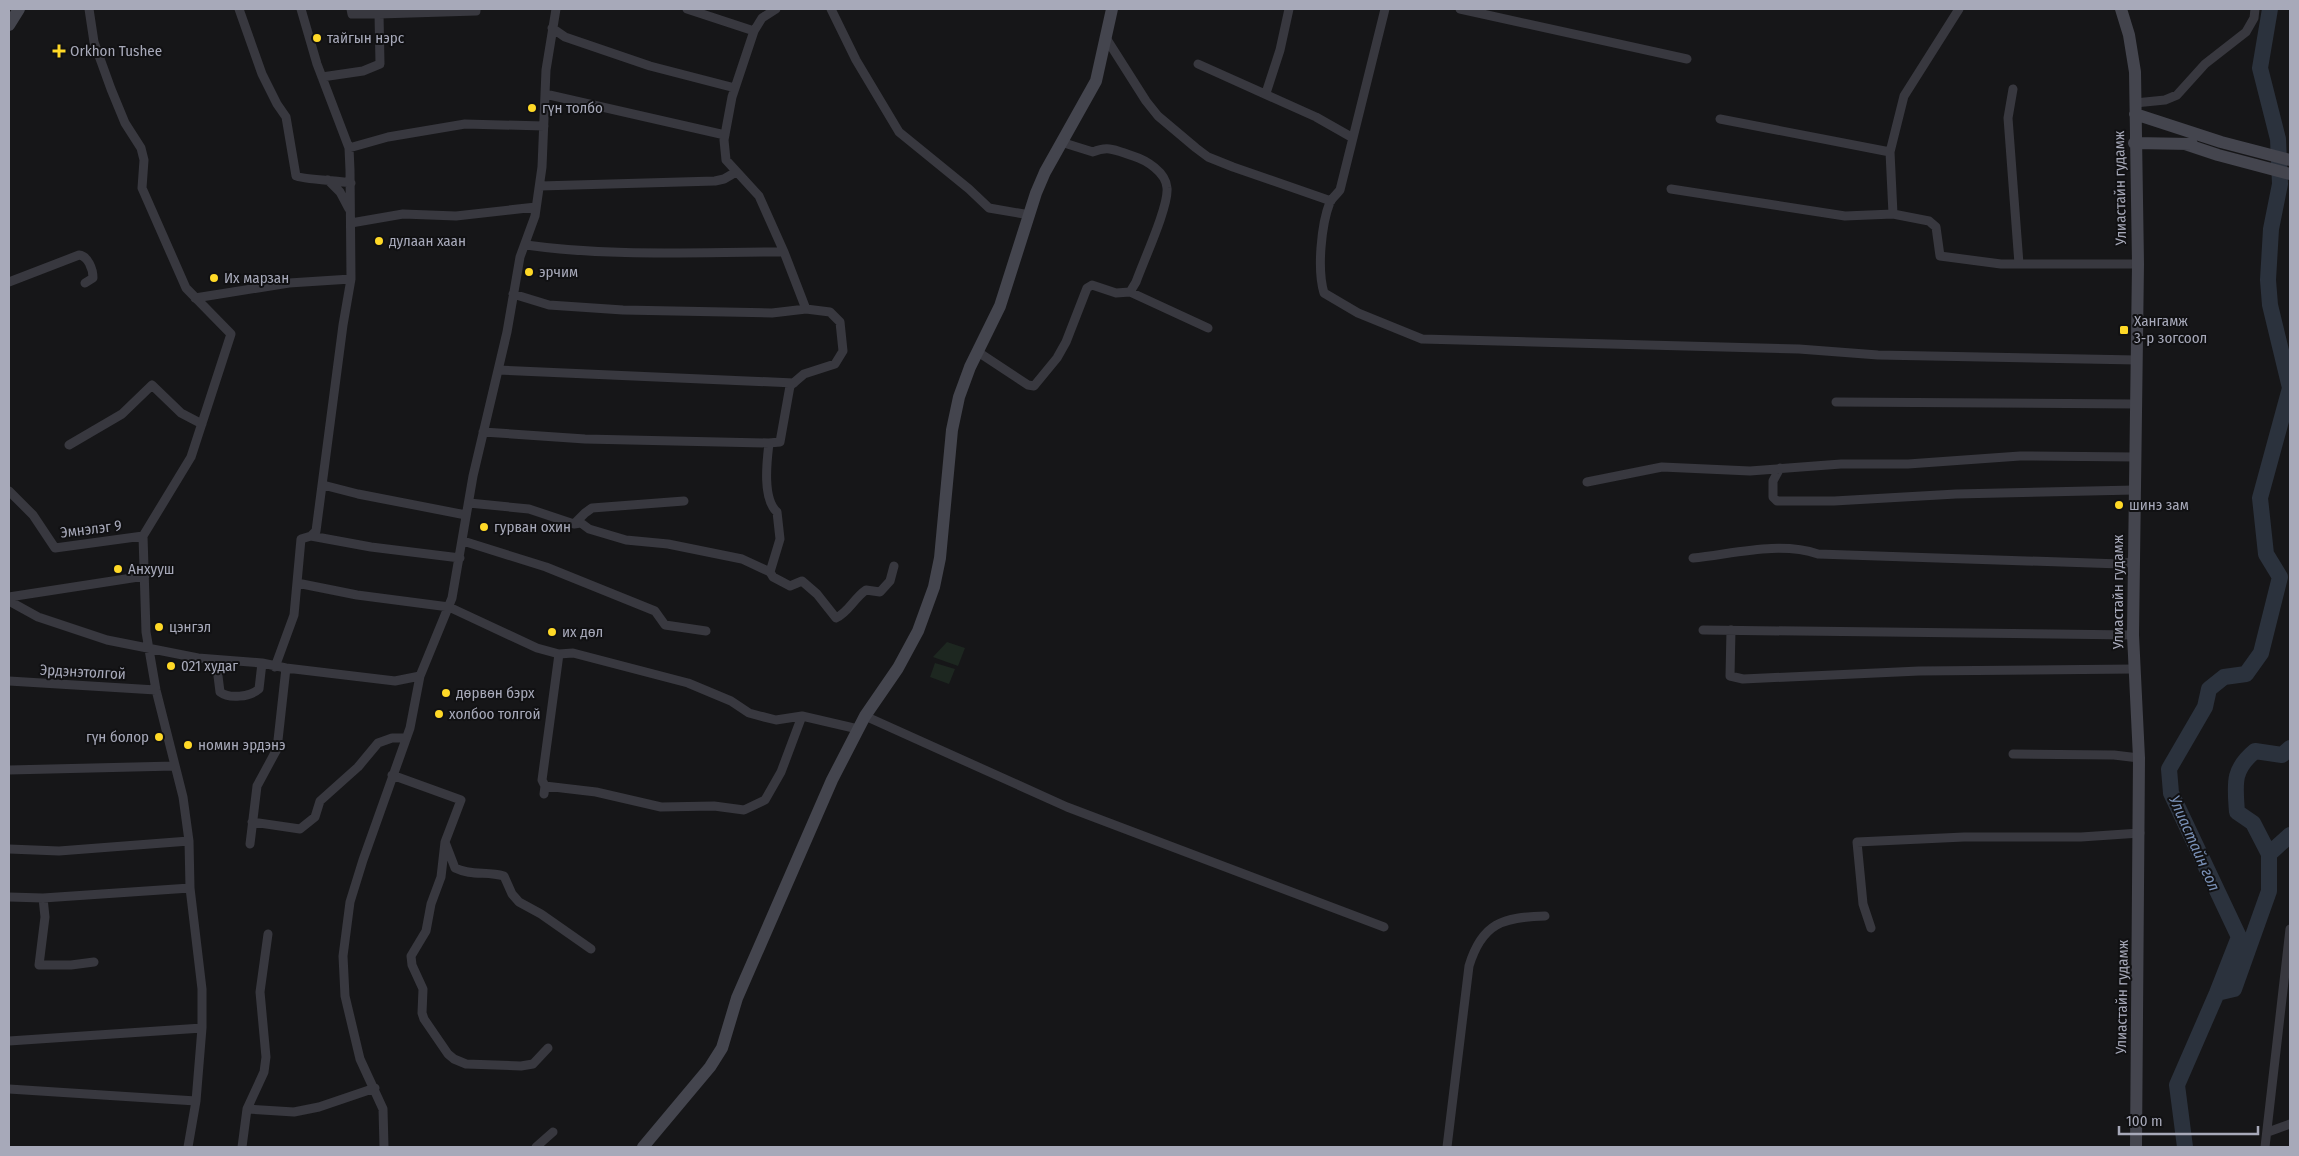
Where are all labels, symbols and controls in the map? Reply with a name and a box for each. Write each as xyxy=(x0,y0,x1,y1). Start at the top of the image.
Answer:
place label: тайгын нэрс xyxy=(327,29,405,47)
marker: тайгын нэрс xyxy=(311,32,323,44)
place label: Orkhon Tushee xyxy=(70,42,162,60)
marker: Orkhon Tushee xyxy=(52,44,66,58)
place label: гүн толбо xyxy=(542,99,603,117)
marker: гүн толбо xyxy=(526,102,538,114)
street label: Улиастайн гудамж xyxy=(2110,130,2130,246)
place label: дулаан хаан xyxy=(389,232,466,250)
marker: дулаан хаан xyxy=(373,235,385,247)
place label: эрчим xyxy=(539,263,578,281)
marker: эрчим xyxy=(523,266,535,278)
place label: Их марзан xyxy=(224,269,289,287)
marker: Их марзан xyxy=(208,272,220,284)
place label: Хангамж 3-р зогсоол xyxy=(2134,312,2207,347)
marker: Хангамж 3-р зогсоол xyxy=(2118,324,2130,336)
place label: шинэ зам xyxy=(2129,496,2189,514)
marker: шинэ зам xyxy=(2113,499,2125,511)
street label: Эмнэлэг 9 xyxy=(59,516,123,542)
place label: гурван охин xyxy=(494,518,571,536)
marker: гурван охин xyxy=(478,521,490,533)
street label: Улиастайн гудамж xyxy=(2109,534,2127,650)
place label: Анхууш xyxy=(128,560,175,578)
marker: Анхууш xyxy=(112,563,124,575)
place label: цэнгэл xyxy=(169,618,211,636)
marker: цэнгэл xyxy=(153,621,165,633)
place label: их дөл xyxy=(562,623,603,641)
marker: их дөл xyxy=(546,626,558,638)
place label: 021 худаг xyxy=(181,657,238,675)
marker: 021 худаг xyxy=(165,660,177,672)
street label: Эрдэнэтолгой xyxy=(40,661,126,683)
place label: дөрвөн бэрх xyxy=(456,684,535,702)
marker: дөрвөн бэрх xyxy=(440,687,452,699)
place label: холбоо толгой xyxy=(449,705,541,723)
marker: холбоо толгой xyxy=(433,708,445,720)
place label: гүн болор xyxy=(86,728,149,746)
marker: гүн болор xyxy=(153,731,165,743)
place label: номин эрдэнэ xyxy=(198,736,286,754)
marker: номин эрдэнэ xyxy=(182,739,194,751)
water label: Улиастайн гол xyxy=(2165,792,2224,894)
street label: Улиастайн гудамж xyxy=(2112,939,2132,1055)
scale bar xyxy=(2119,1104,2258,1136)
text: 100 m xyxy=(2126,1112,2163,1130)

